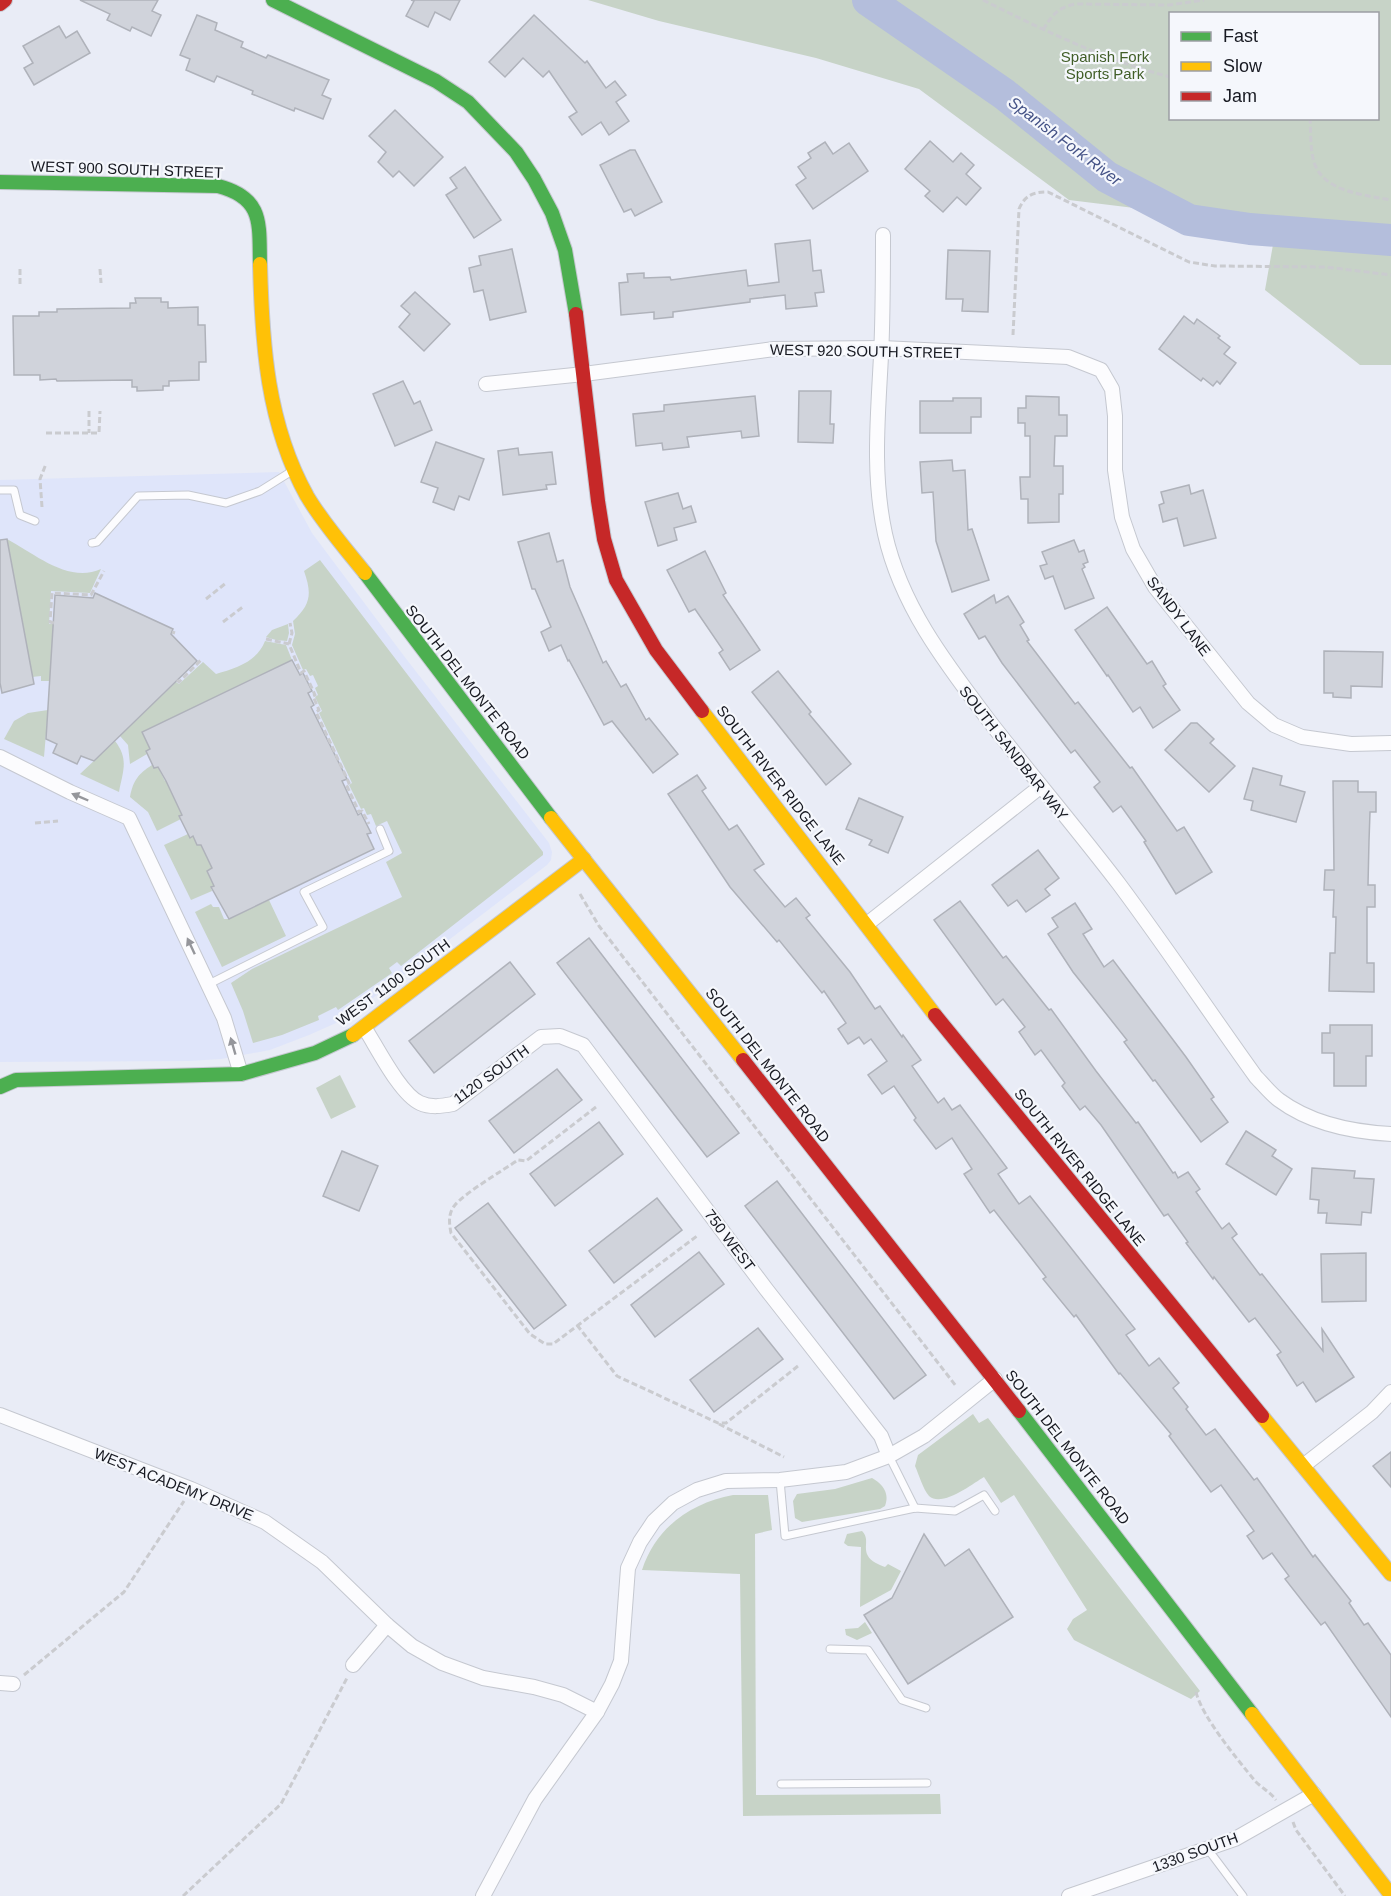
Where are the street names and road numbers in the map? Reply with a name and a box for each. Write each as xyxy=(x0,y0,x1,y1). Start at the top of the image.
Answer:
street label: WEST 900 SOUTH STREET xyxy=(31,157,223,181)
street label: WEST 920 SOUTH STREET xyxy=(770,341,962,361)
street label: SANDY LANE xyxy=(1144,573,1214,659)
street label: SOUTH DEL MONTE ROAD xyxy=(402,601,534,763)
street label: SOUTH SANDBAR WAY xyxy=(956,682,1072,824)
street label: SOUTH RIVER RIDGE LANE xyxy=(713,702,849,868)
street label: WEST 1100 SOUTH xyxy=(333,935,453,1029)
street label: SOUTH DEL MONTE ROAD xyxy=(702,984,834,1146)
street label: 1120 SOUTH xyxy=(450,1041,532,1107)
street label: SOUTH RIVER RIDGE LANE xyxy=(1011,1085,1149,1249)
street label: 750 WEST xyxy=(701,1206,759,1274)
street label: SOUTH DEL MONTE ROAD xyxy=(1002,1366,1134,1528)
street label: WEST ACADEMY DRIVE xyxy=(92,1444,256,1524)
street label: 1330 SOUTH xyxy=(1150,1829,1240,1875)

